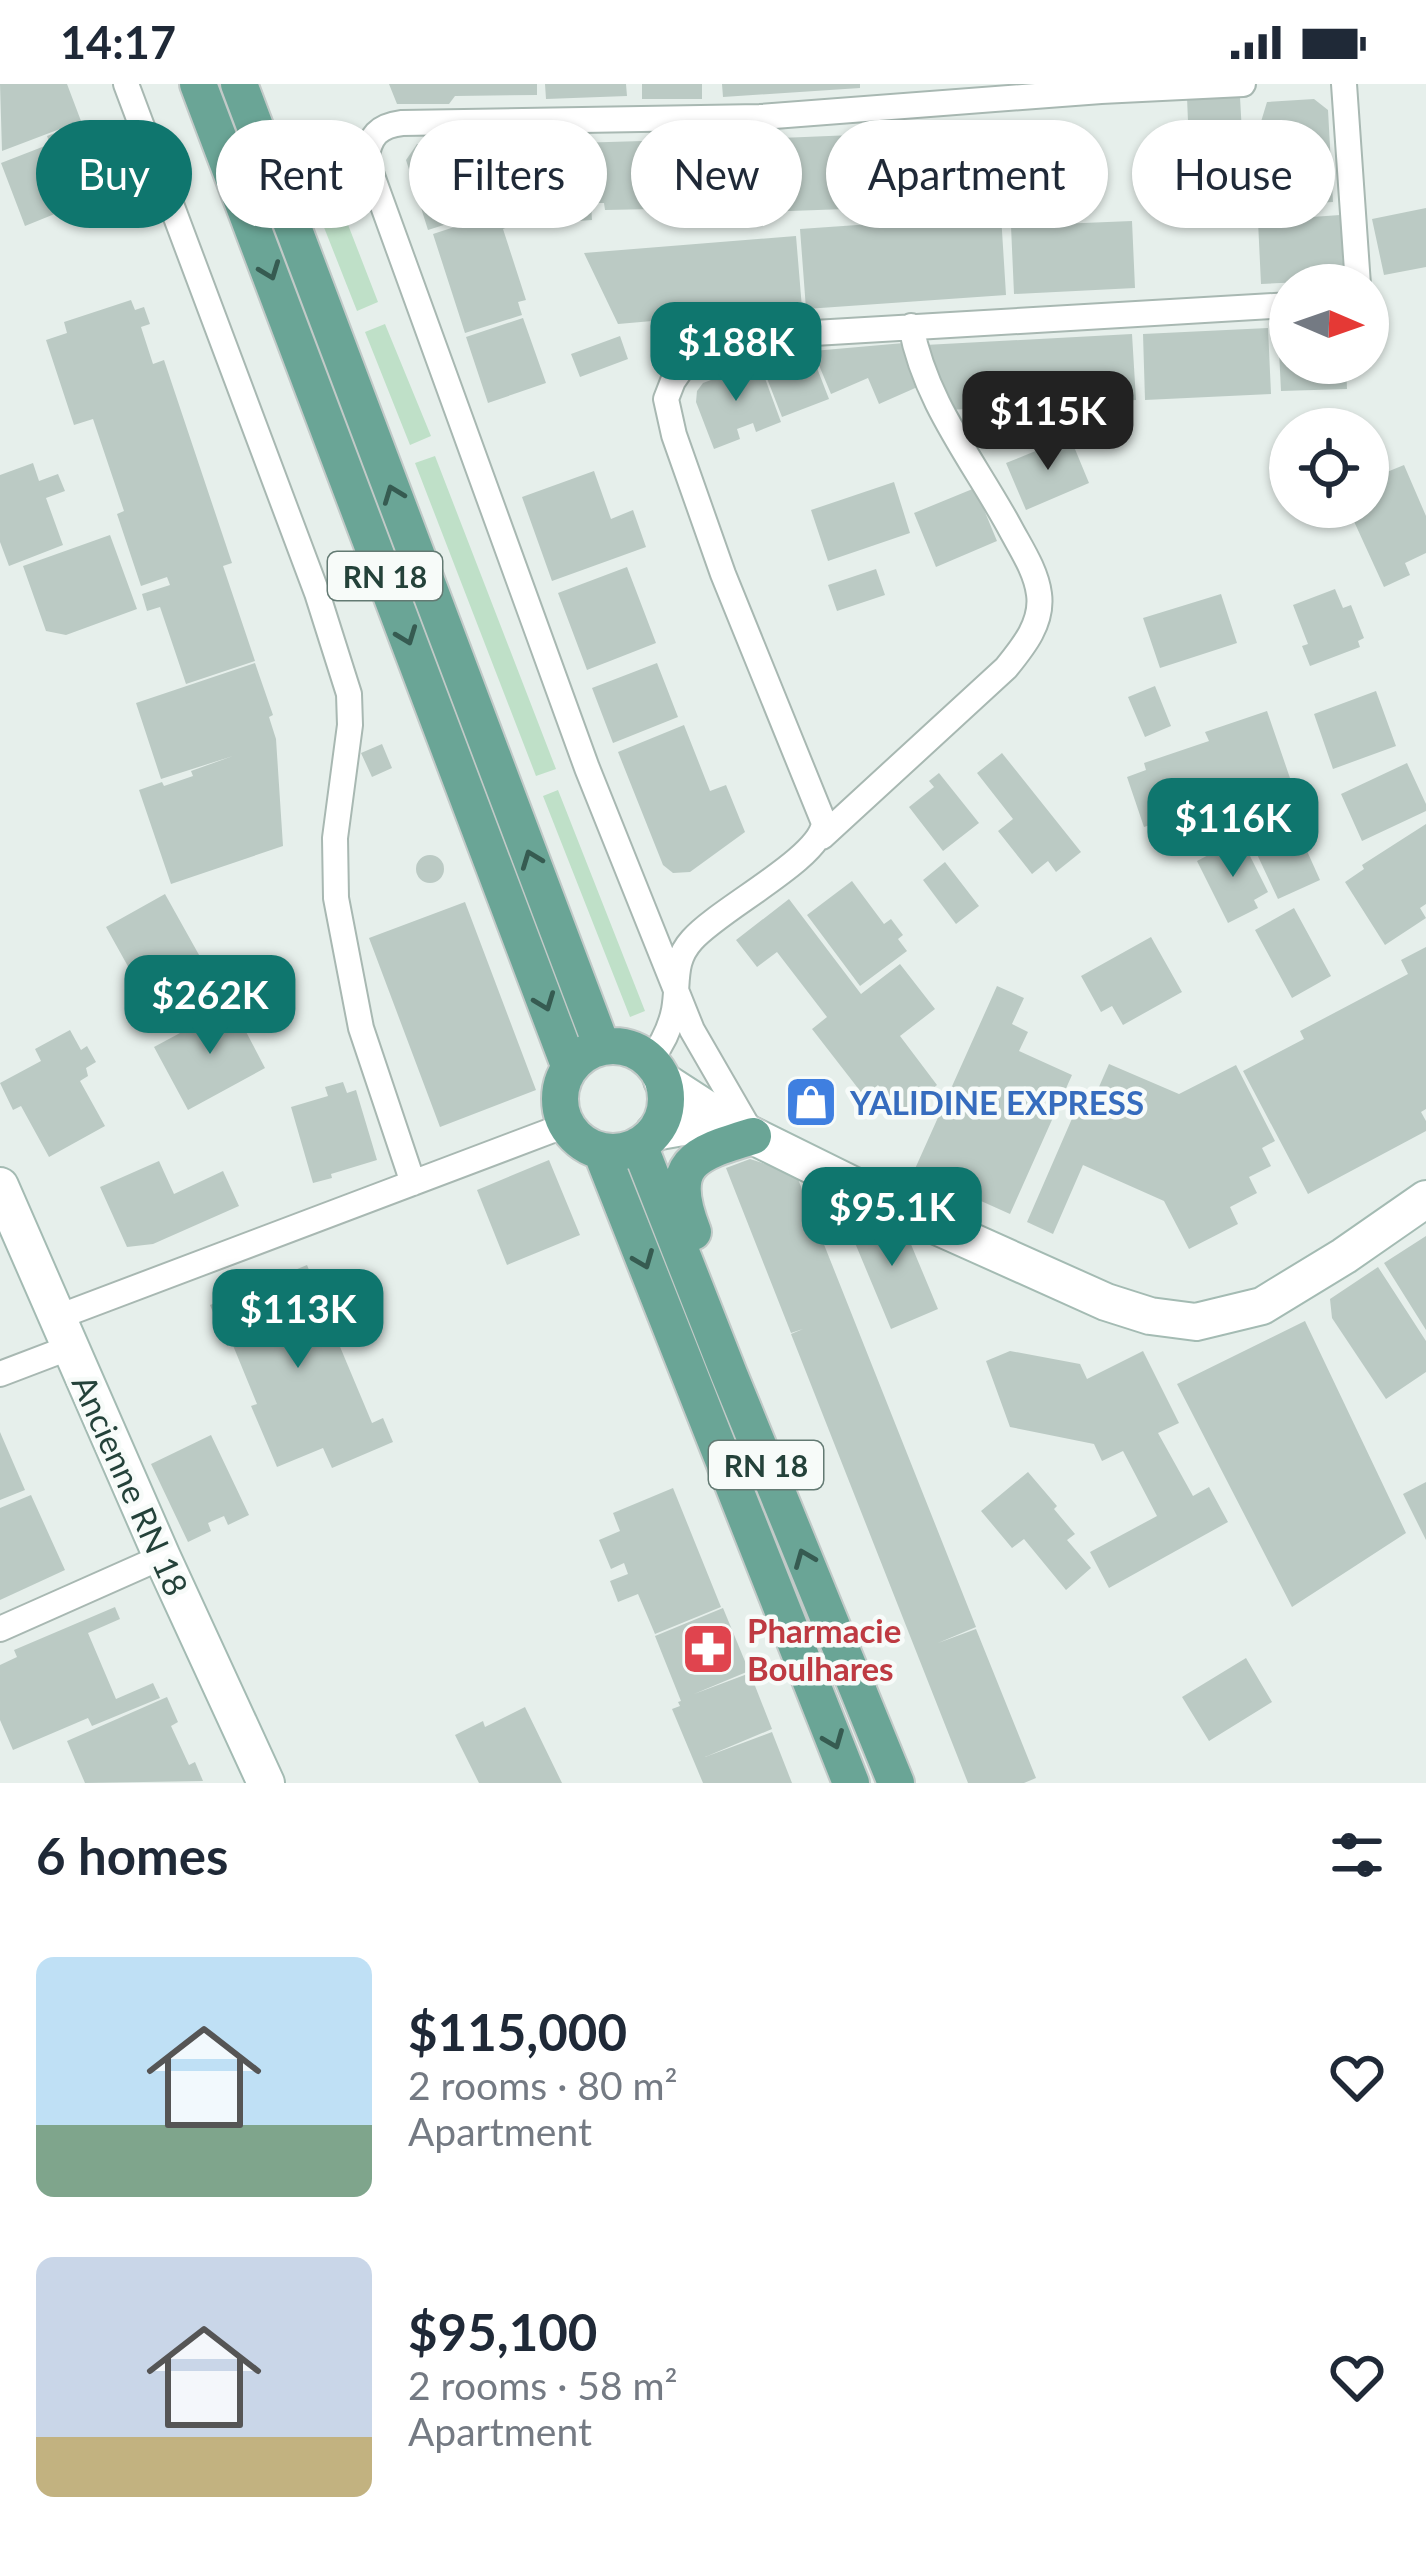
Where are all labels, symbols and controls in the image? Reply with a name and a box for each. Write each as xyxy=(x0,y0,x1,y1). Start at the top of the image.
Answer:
text: 14:17 xyxy=(60,15,176,69)
chip: Buy xyxy=(36,120,192,228)
chip: Rent xyxy=(216,120,385,228)
chip: Filters xyxy=(409,120,607,228)
chip: New xyxy=(631,120,802,228)
chip: Apartment xyxy=(826,120,1108,228)
chip: House xyxy=(1132,120,1335,228)
one-way arrow xyxy=(256,260,281,281)
north arrow xyxy=(1269,264,1389,384)
map controls xyxy=(1269,264,1389,528)
pin: $188K xyxy=(652,302,820,404)
text: $188K xyxy=(677,318,795,364)
pin: $115K xyxy=(964,371,1132,473)
text: $115K xyxy=(989,387,1107,433)
button: locate xyxy=(1269,408,1389,528)
one-way arrow xyxy=(382,485,407,506)
road number: RN 18 xyxy=(328,552,442,600)
one-way arrow xyxy=(393,625,418,646)
pin: $116K xyxy=(1149,778,1317,880)
text: $116K xyxy=(1174,794,1292,840)
one-way arrow xyxy=(521,850,545,871)
pin: $262K xyxy=(126,955,294,1057)
text: $262K xyxy=(151,971,269,1017)
one-way arrow xyxy=(530,990,555,1011)
shop icon: YALIDINE EXPRESS xyxy=(783,1074,839,1130)
place label: YALIDINE EXPRESS xyxy=(849,1082,1144,1122)
pin: $95.1K xyxy=(794,1167,990,1269)
text: $95.1K xyxy=(829,1183,955,1229)
one-way arrow xyxy=(630,1248,655,1269)
pin: $113K xyxy=(214,1269,382,1371)
text: $113K xyxy=(239,1285,357,1331)
street label: Ancienne RN 18 xyxy=(65,1369,197,1601)
road number: RN 18 xyxy=(709,1441,823,1489)
one-way arrow xyxy=(794,1549,818,1570)
place label: Pharmacie Boulhares xyxy=(747,1610,901,1688)
pharmacy icon: Pharmacie Boulhares xyxy=(680,1621,736,1677)
one-way arrow xyxy=(820,1728,844,1749)
icon: filters xyxy=(1324,1822,1390,1888)
text: 6 homes xyxy=(36,1825,228,1886)
text: $115,000 xyxy=(408,2001,627,2062)
icon: home xyxy=(132,2005,276,2149)
icon: heart xyxy=(1324,2044,1390,2110)
text: 2 rooms · 80 m² xyxy=(408,2062,678,2108)
text: Apartment xyxy=(408,2108,592,2154)
text: $95,100 xyxy=(408,2301,597,2362)
icon: home xyxy=(132,2305,276,2449)
icon: heart xyxy=(1324,2344,1390,2410)
text: 2 rooms · 58 m² xyxy=(408,2362,678,2408)
text: Apartment xyxy=(408,2408,592,2454)

